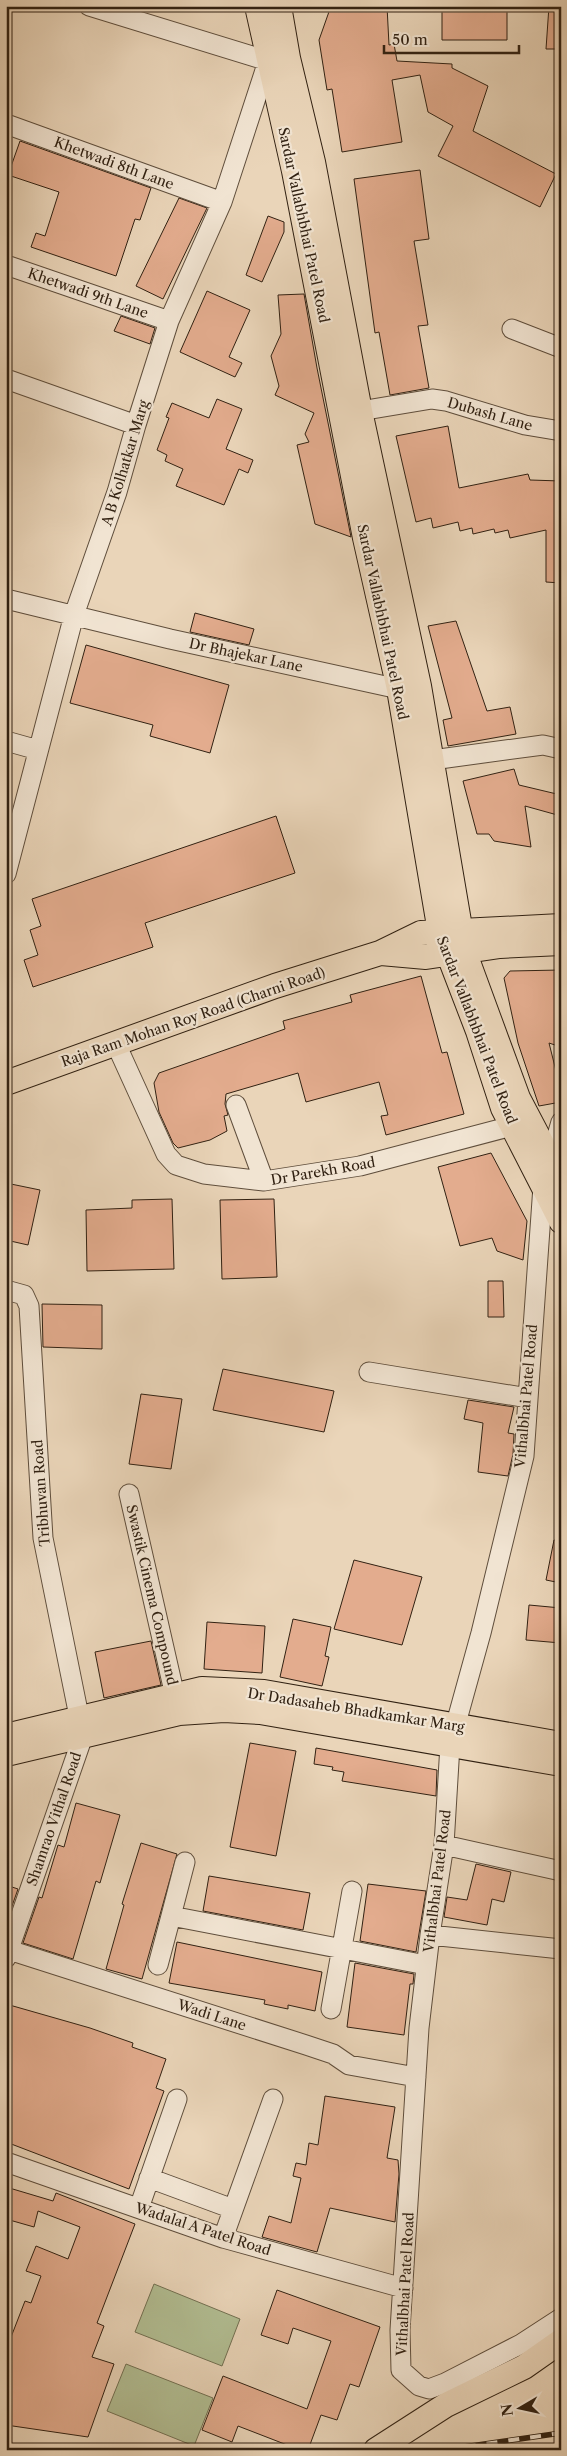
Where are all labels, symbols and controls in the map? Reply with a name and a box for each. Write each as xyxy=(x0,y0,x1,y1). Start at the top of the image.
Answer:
scale bar xyxy=(384,22,520,54)
text: 50 m xyxy=(392,30,428,49)
street label: Sardar Vallabhbhai Patel Road xyxy=(274,126,334,325)
street label: Khetwadi 8th Lane xyxy=(52,133,177,193)
street label: Khetwadi 9th Lane xyxy=(25,264,151,322)
street label: Dubash Lane xyxy=(445,393,535,435)
street label: A B Kolhatkar Marg xyxy=(97,397,153,529)
street label: Sardar Vallabhbhai Patel Road xyxy=(353,523,413,722)
street label: Dr Bhajekar Lane xyxy=(187,634,305,676)
street label: Sardar Vallabhbhai Patel Road xyxy=(433,934,521,1127)
street label: Raja Ram Mohan Roy Road (Charni Road) xyxy=(59,963,327,1071)
street label: Dr Parekh Road xyxy=(269,1153,377,1189)
street label: Vithalbhai Patel Road xyxy=(511,1323,541,1469)
street label: Tribhuvan Road xyxy=(28,1438,54,1547)
street label: Swastik Cinema Compound xyxy=(122,1503,182,1687)
street label: Dr Dadasaheb Bhadkamkar Marg xyxy=(246,1684,466,1736)
street label: Shamrao Vithal Road xyxy=(23,1749,86,1888)
street label: Vithalbhai Patel Road xyxy=(419,1808,455,1955)
street label: Wadi Lane xyxy=(174,1995,249,2035)
street label: Wadalal A Patel Road xyxy=(132,2198,274,2260)
street label: Vithalbhai Patel Road xyxy=(392,2211,418,2357)
north arrow xyxy=(494,2384,544,2434)
text: N xyxy=(497,2403,517,2417)

